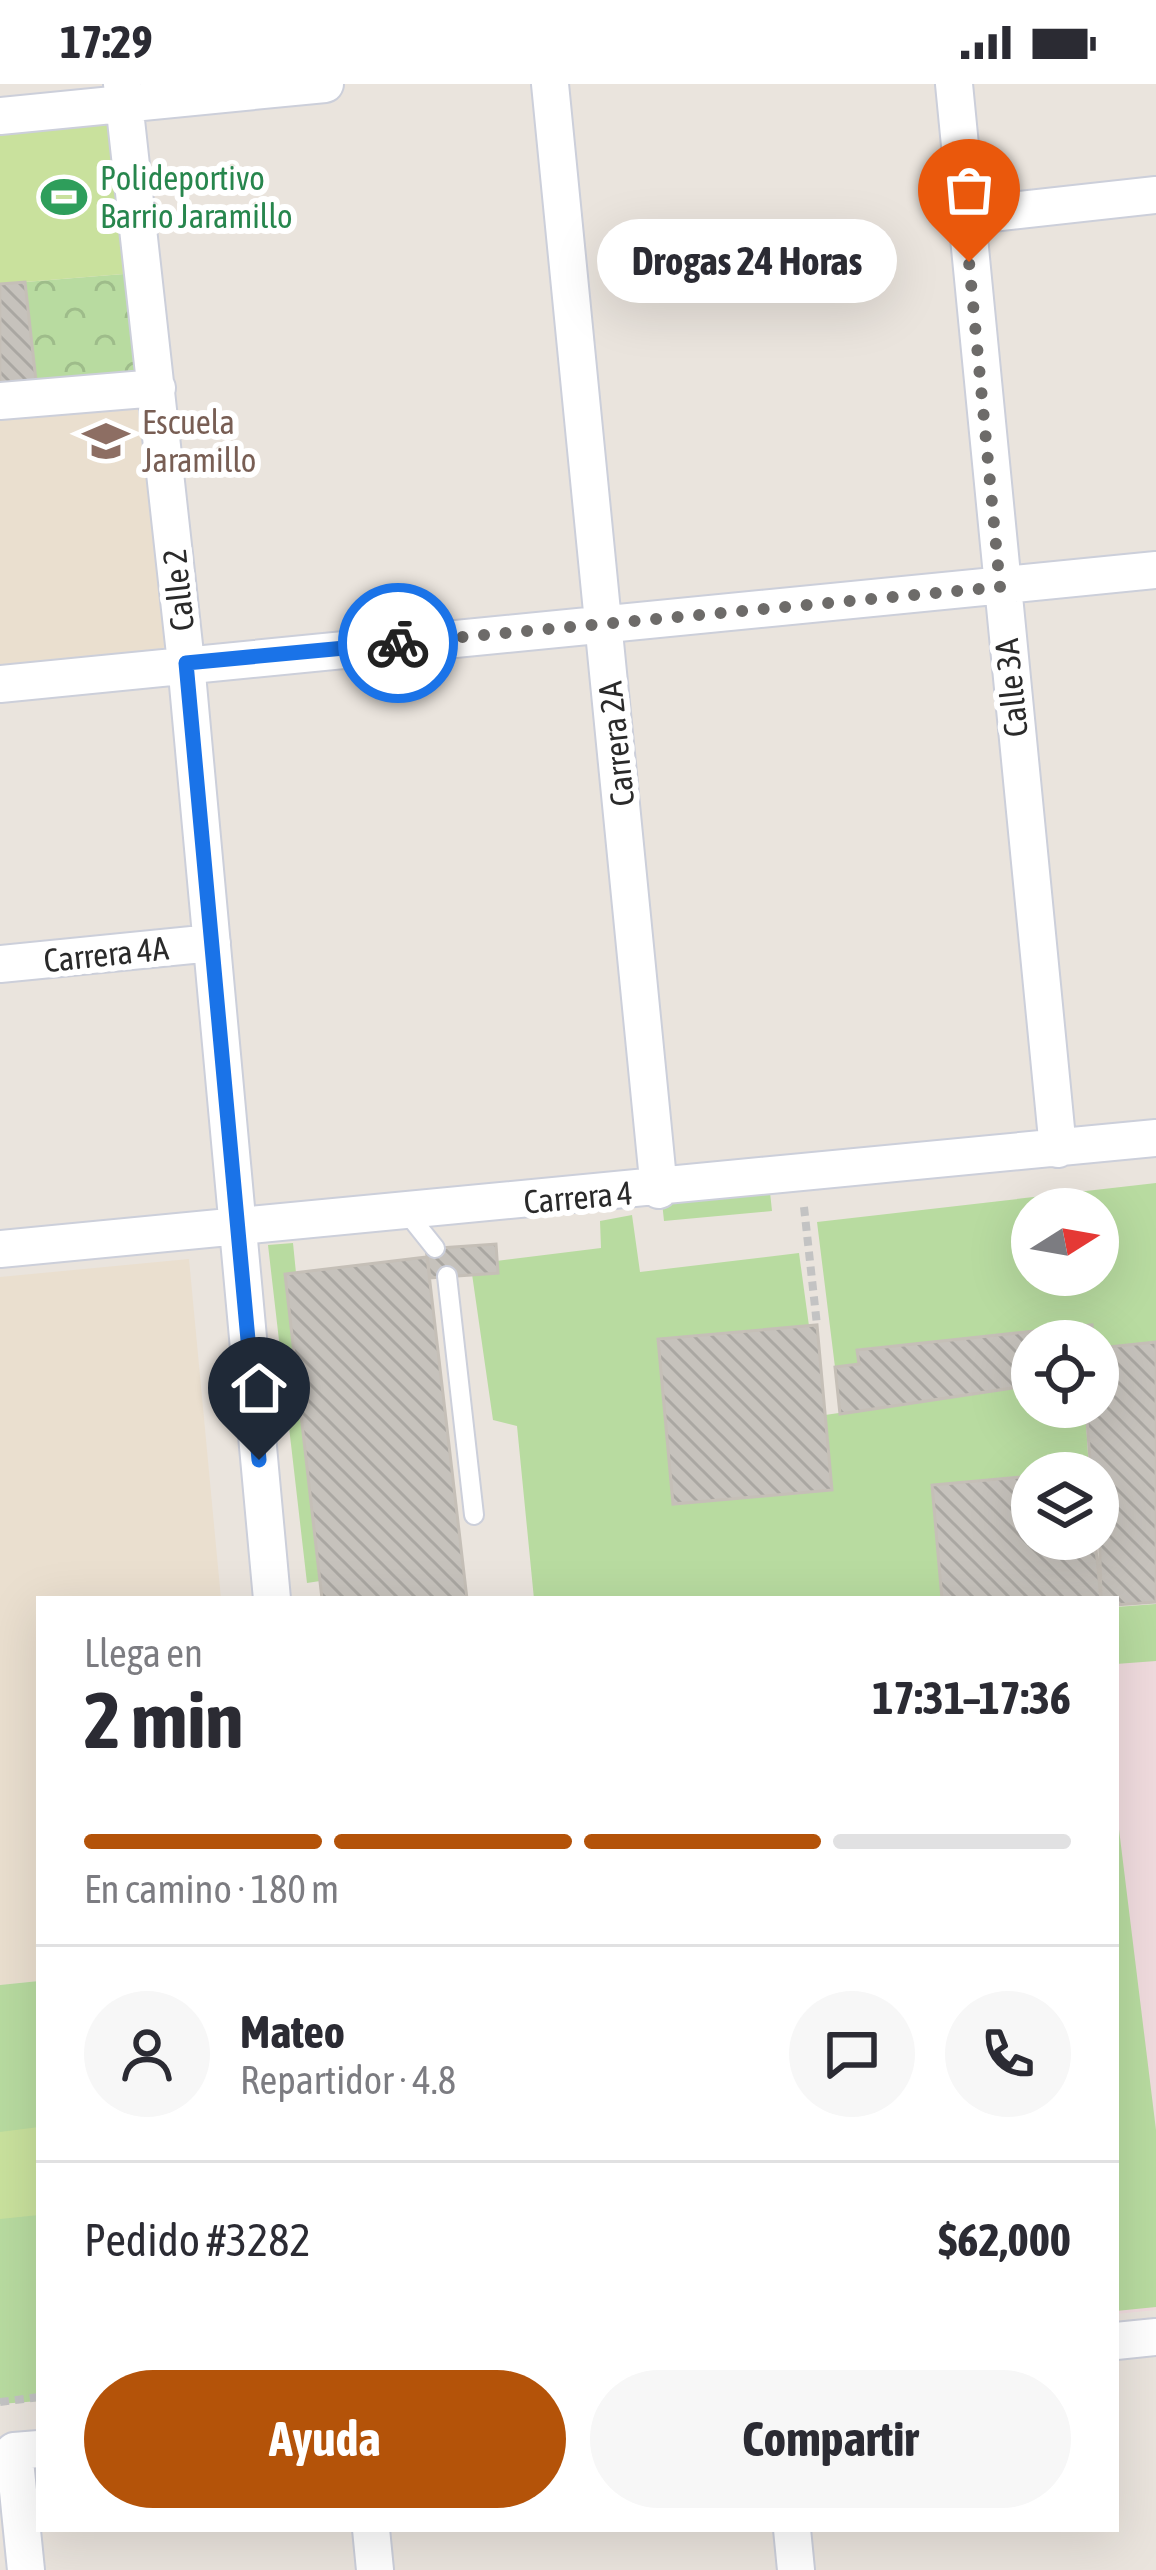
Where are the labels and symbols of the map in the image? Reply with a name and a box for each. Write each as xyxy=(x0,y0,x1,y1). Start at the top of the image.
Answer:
pin xyxy=(918,139,1020,262)
place label: Polideportivo Barrio Jaramillo xyxy=(100,159,292,235)
sports icon: Polideportivo Barrio Jaramillo xyxy=(39,172,89,222)
callout: Drogas 24 Horas xyxy=(597,220,897,304)
place label: Escuela Jaramillo xyxy=(142,403,256,479)
school or university icon: Escuela Jaramillo xyxy=(81,416,131,466)
street label: Calle 2 xyxy=(155,547,201,633)
courier xyxy=(338,583,458,703)
street label: Calle 3A xyxy=(987,636,1035,739)
street label: Carrera 2A xyxy=(590,679,641,808)
street label: Carrera 4A xyxy=(42,928,171,979)
street label: Carrera 4 xyxy=(522,1173,634,1221)
north arrow xyxy=(1011,1188,1119,1296)
pin xyxy=(208,1337,310,1460)

